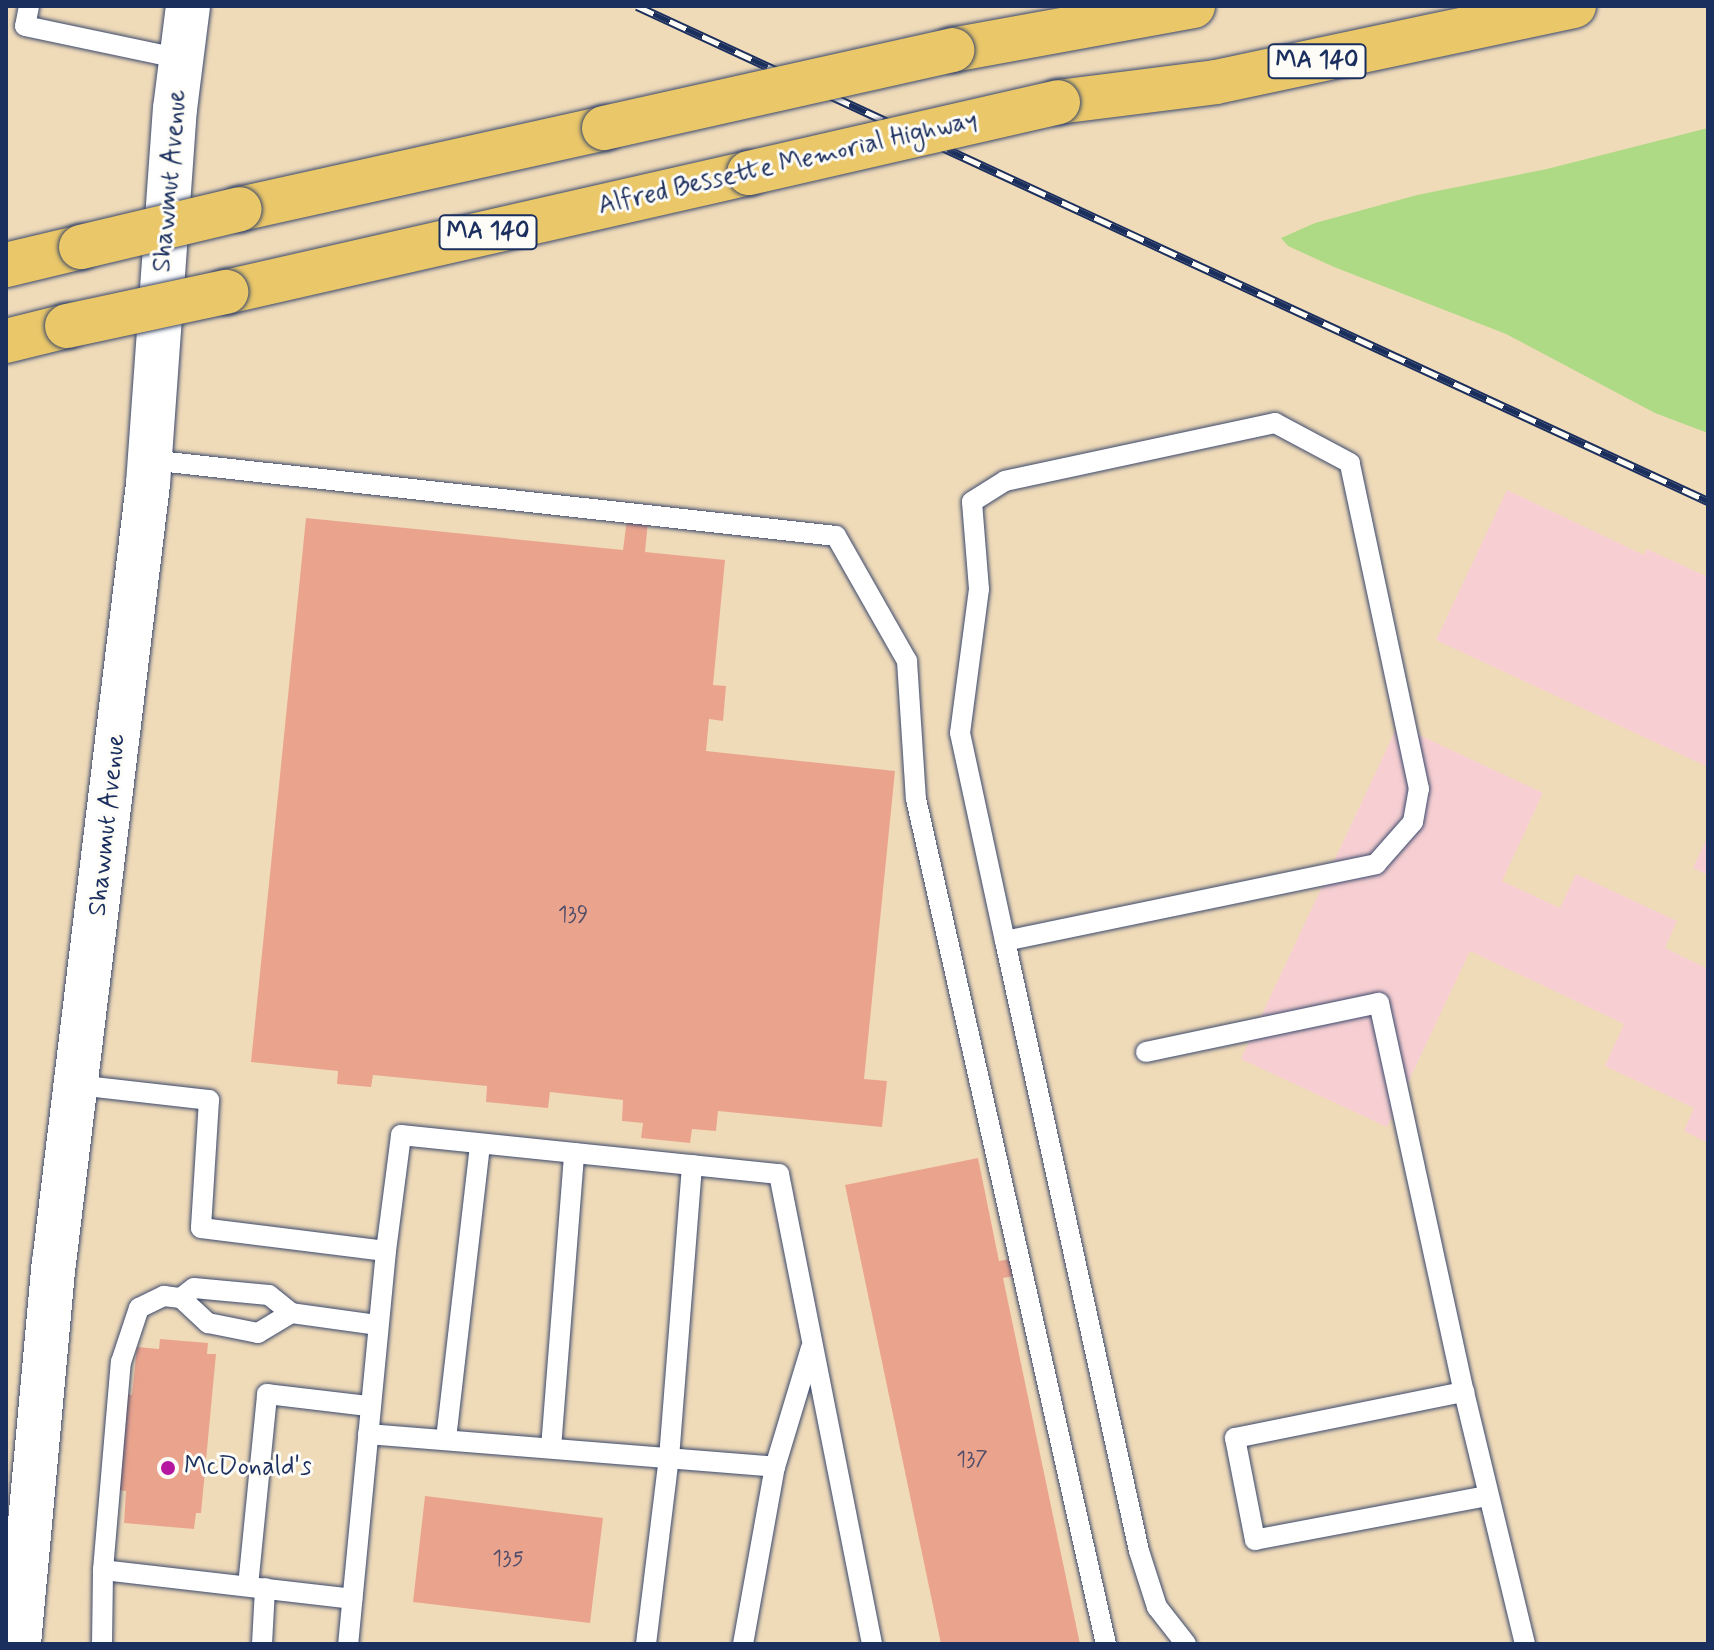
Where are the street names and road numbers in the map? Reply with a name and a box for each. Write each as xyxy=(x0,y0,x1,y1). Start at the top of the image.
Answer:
road number: MA 140 xyxy=(1267,41,1367,81)
street label: Shawmut Avenue xyxy=(147,85,195,277)
street label: Alfred Bessette Memorial Highway xyxy=(592,104,984,224)
road number: MA 140 xyxy=(438,212,538,252)
street label: Shawmut Avenue xyxy=(83,729,133,921)

